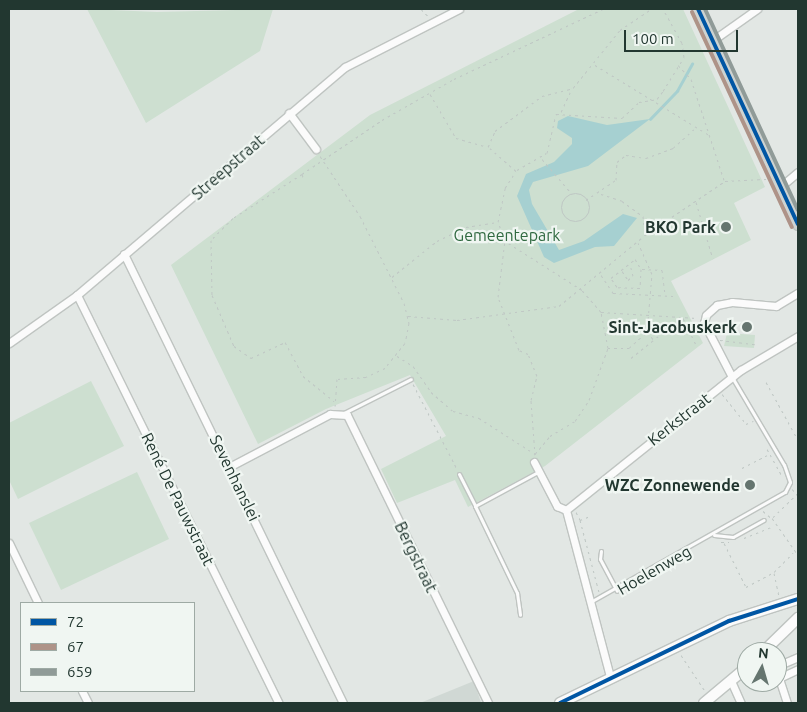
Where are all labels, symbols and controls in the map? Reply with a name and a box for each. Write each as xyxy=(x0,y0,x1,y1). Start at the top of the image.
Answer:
scale bar xyxy=(627,20,741,52)
text: 100 m xyxy=(632,30,674,47)
street label: Streepstraat xyxy=(188,130,268,204)
place label: BKO Park xyxy=(645,217,716,237)
marker: BKO Park xyxy=(720,221,732,233)
park label: Gemeentepark xyxy=(454,225,560,245)
place label: Sint-Jacobuskerk xyxy=(609,317,737,337)
marker: Sint-Jacobuskerk xyxy=(741,321,753,333)
street label: Kerkstraat xyxy=(644,388,714,450)
street label: René De Pauwstraat xyxy=(138,429,218,569)
street label: Sevenhanslei xyxy=(206,432,264,524)
place label: WZC Zonnewende xyxy=(605,475,740,495)
marker: WZC Zonnewende xyxy=(744,479,756,491)
street label: Bergstraat xyxy=(391,519,441,595)
street label: Hoelenweg xyxy=(614,541,694,599)
legend xyxy=(20,602,195,692)
text: 72 xyxy=(67,613,84,630)
text: 67 xyxy=(67,638,84,655)
north arrow xyxy=(737,642,787,692)
text: N xyxy=(757,645,769,662)
text: 659 xyxy=(67,663,92,680)

